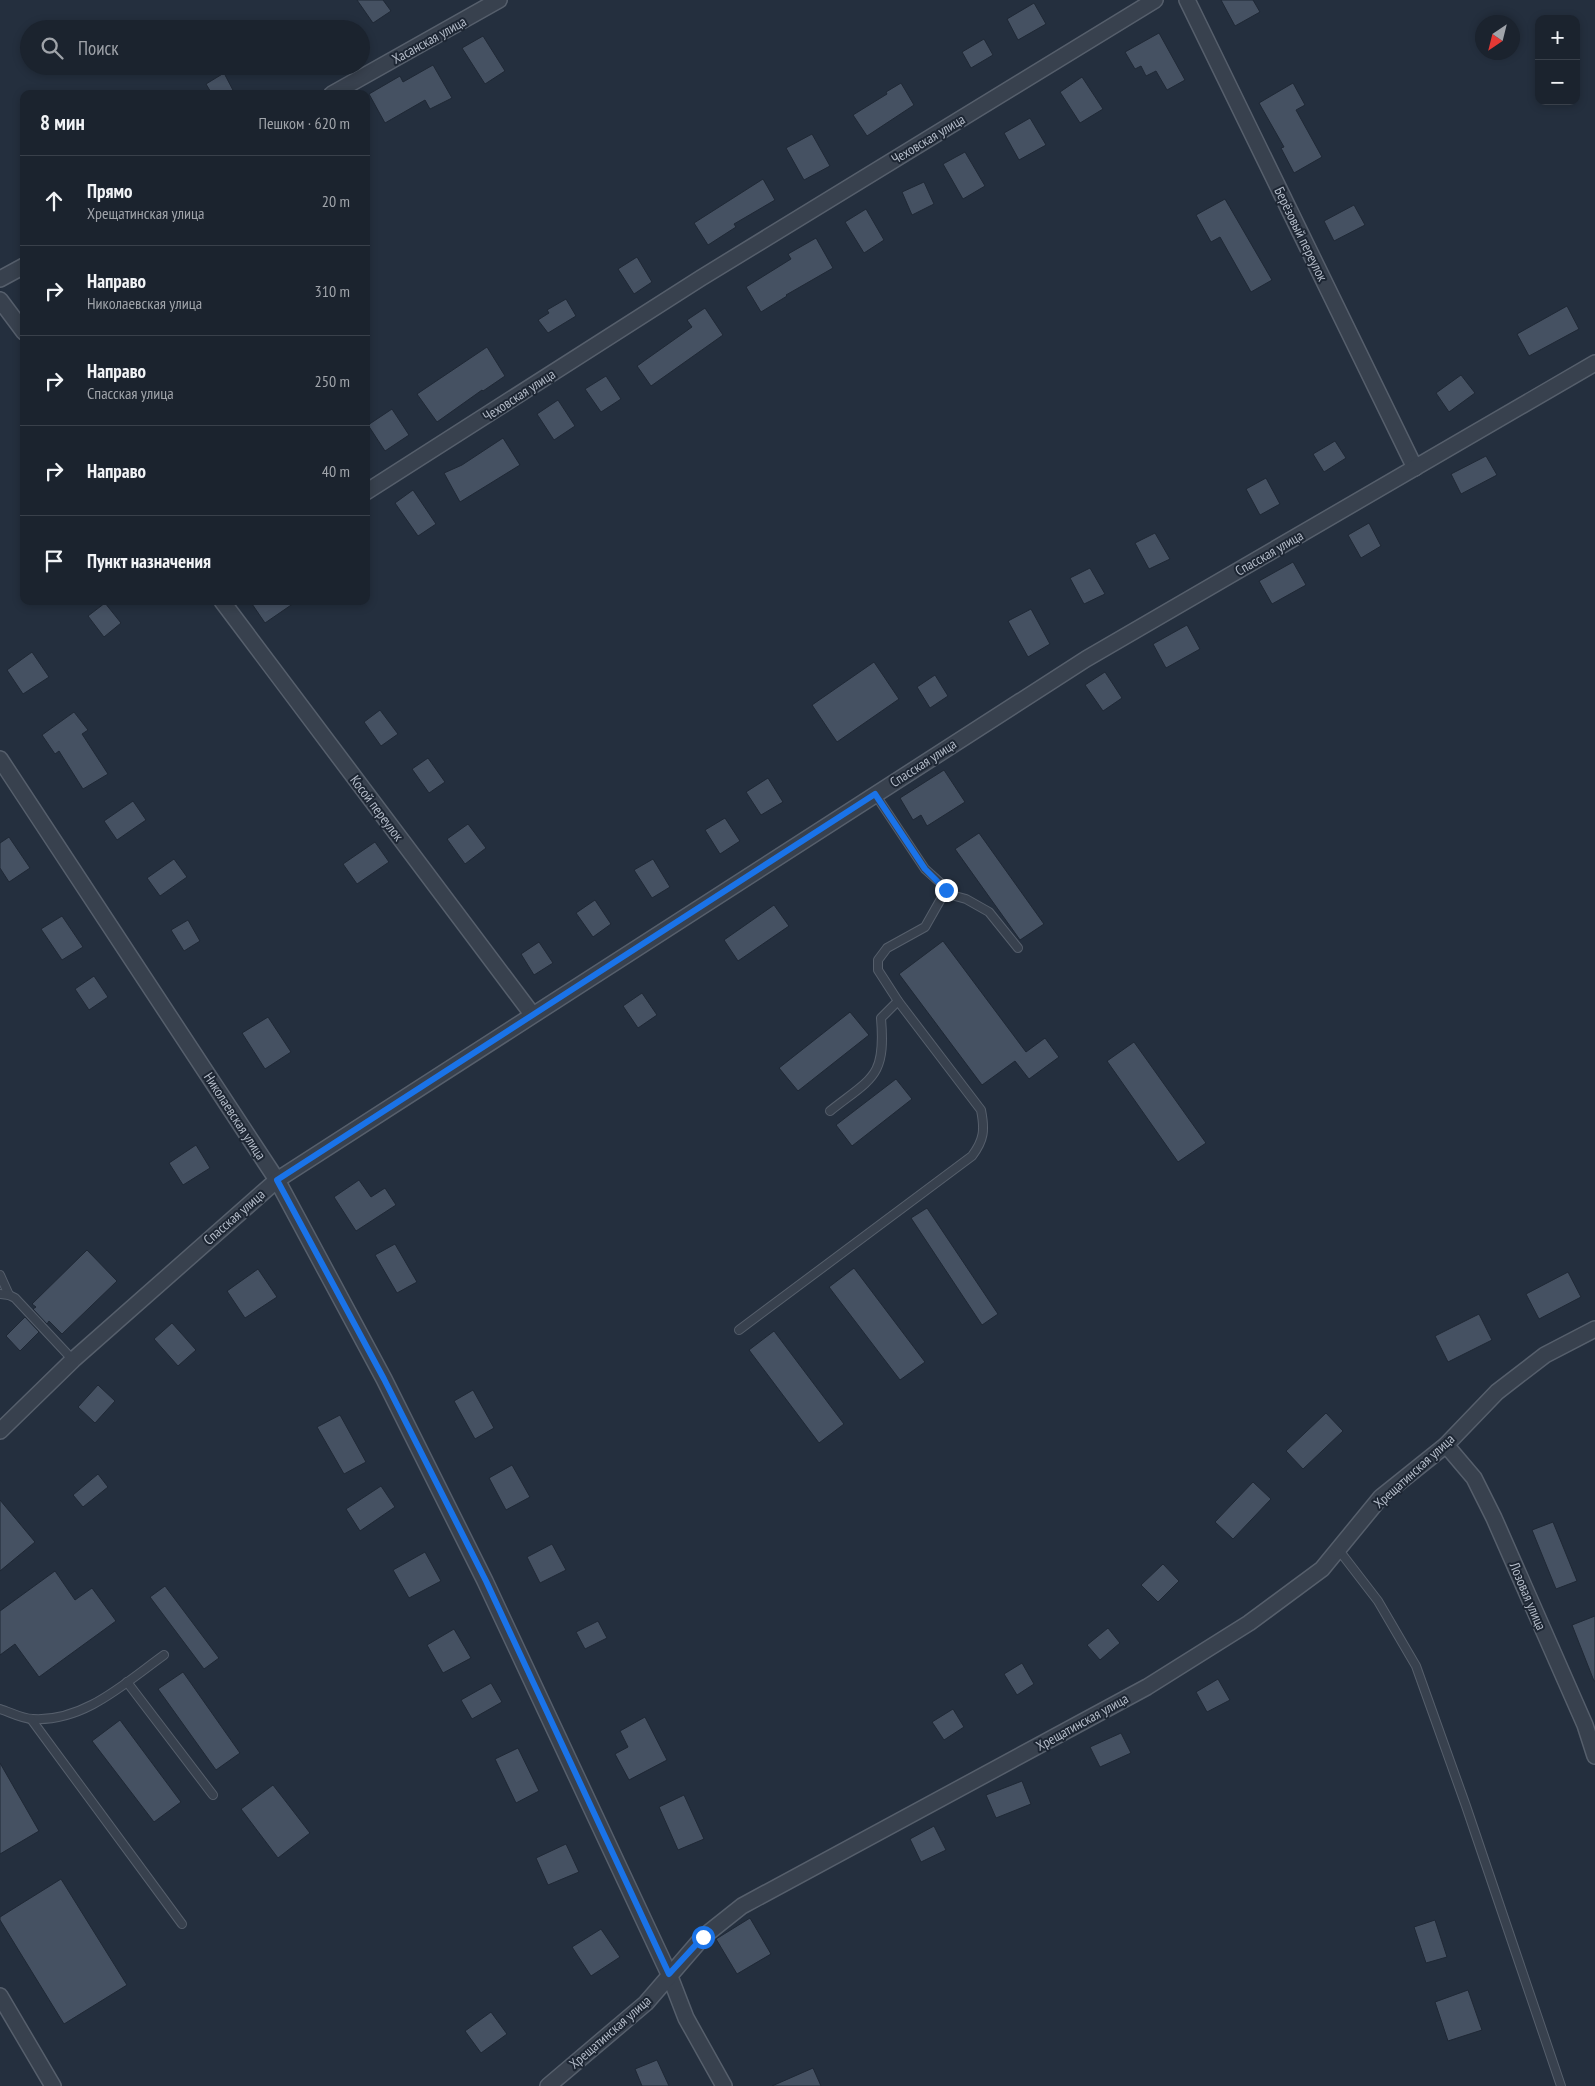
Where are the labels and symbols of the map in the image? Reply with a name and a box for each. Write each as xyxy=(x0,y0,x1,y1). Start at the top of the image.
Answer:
street label: Хасанская улица xyxy=(389,12,469,68)
north arrow xyxy=(1475,15,1520,60)
street label: Чеховская улица xyxy=(888,110,968,168)
street label: Берёзовый переулок xyxy=(1270,184,1332,285)
street label: Чеховская улица xyxy=(479,365,559,425)
street label: Спасская улица xyxy=(1232,526,1306,580)
street label: Спасская улица xyxy=(886,735,960,791)
street label: Косой переулок xyxy=(346,771,408,845)
route end xyxy=(935,879,958,902)
street label: Николаевская улица xyxy=(200,1069,270,1163)
street label: Спасская улица xyxy=(199,1185,269,1249)
street label: Хрещатинская улица xyxy=(1370,1430,1458,1512)
street label: Лозовая улица xyxy=(1505,1558,1550,1633)
street label: Хрещатинская улица xyxy=(1033,1689,1131,1755)
route start xyxy=(692,1926,715,1949)
street label: Хрещатинская улица xyxy=(565,1992,655,2072)

